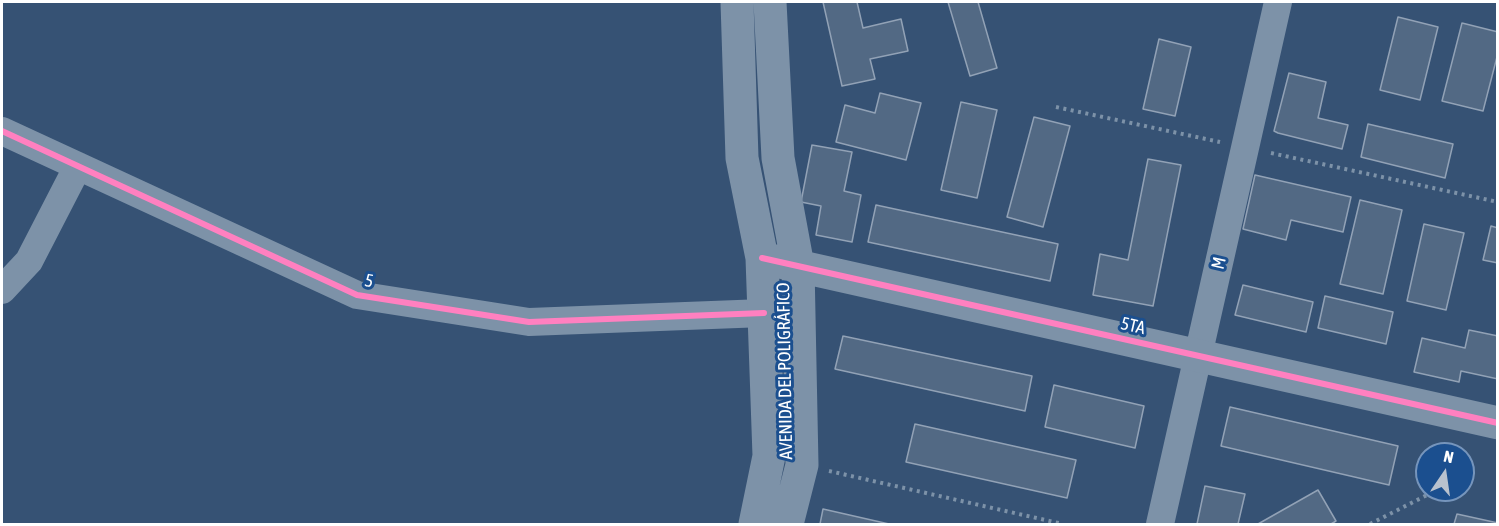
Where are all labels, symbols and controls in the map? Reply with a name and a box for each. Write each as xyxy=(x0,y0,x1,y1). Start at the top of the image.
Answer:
street label: M xyxy=(1207,255,1231,271)
street label: 5 xyxy=(363,270,375,292)
street label: AVENIDA DEL POLIGRÁFICO xyxy=(773,282,797,460)
street label: 5TA xyxy=(1119,313,1147,339)
north arrow xyxy=(1415,442,1475,502)
text: N xyxy=(1442,447,1455,466)

